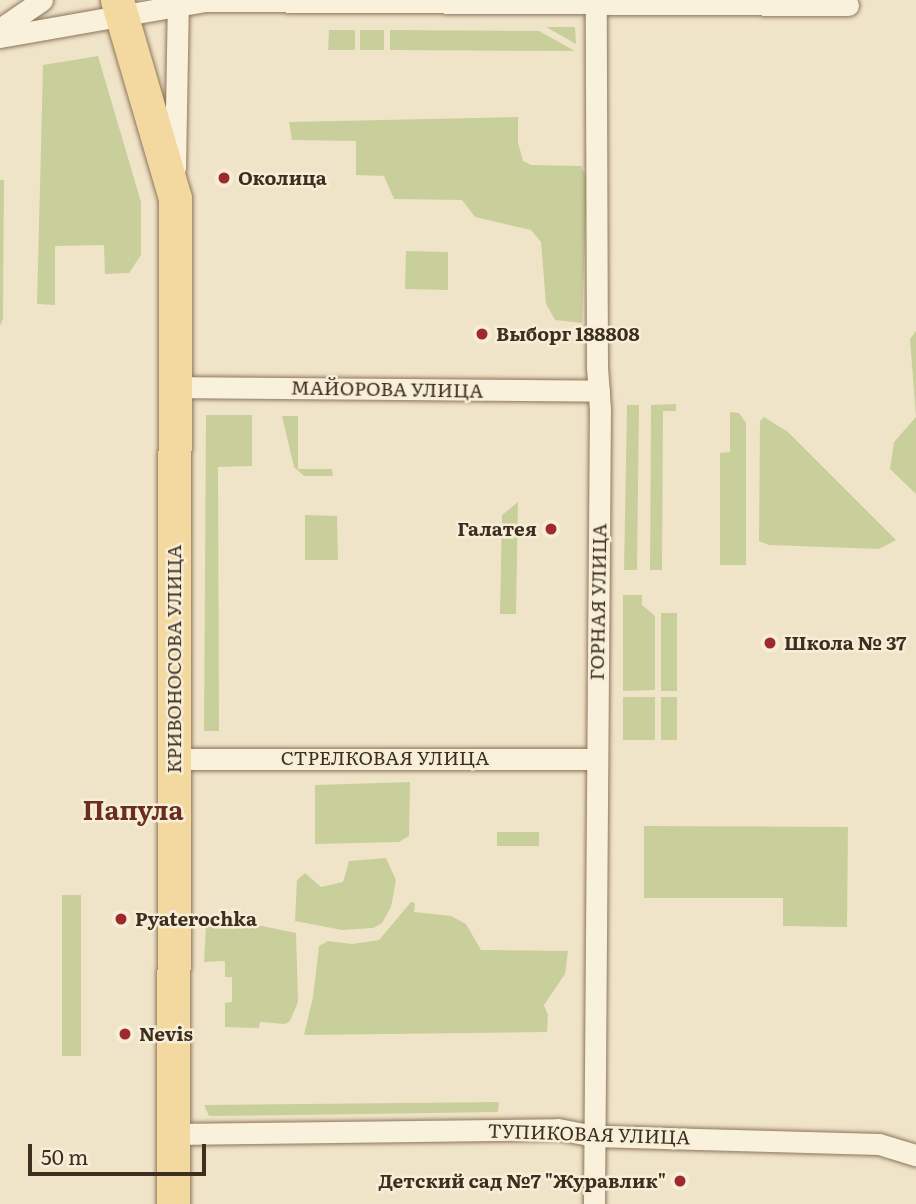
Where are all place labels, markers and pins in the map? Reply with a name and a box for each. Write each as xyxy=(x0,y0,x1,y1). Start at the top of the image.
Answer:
place label: Околица xyxy=(238,167,327,189)
marker: Околица xyxy=(216,170,232,186)
place label: Выборг 188808 xyxy=(496,323,640,345)
marker: Выборг 188808 xyxy=(474,326,490,342)
place label: Галатея xyxy=(457,518,537,540)
marker: Галатея xyxy=(543,521,559,537)
place label: Школа № 37 xyxy=(784,632,906,654)
marker: Школа № 37 xyxy=(762,635,778,651)
place label: Pyaterochka xyxy=(135,908,257,930)
marker: Pyaterochka xyxy=(113,911,129,927)
place label: Nevis xyxy=(139,1023,193,1045)
marker: Nevis xyxy=(117,1026,133,1042)
place label: Детский сад №7 "Журавлик" xyxy=(379,1170,666,1192)
marker: Детский сад №7 "Журавлик" xyxy=(672,1173,688,1189)

